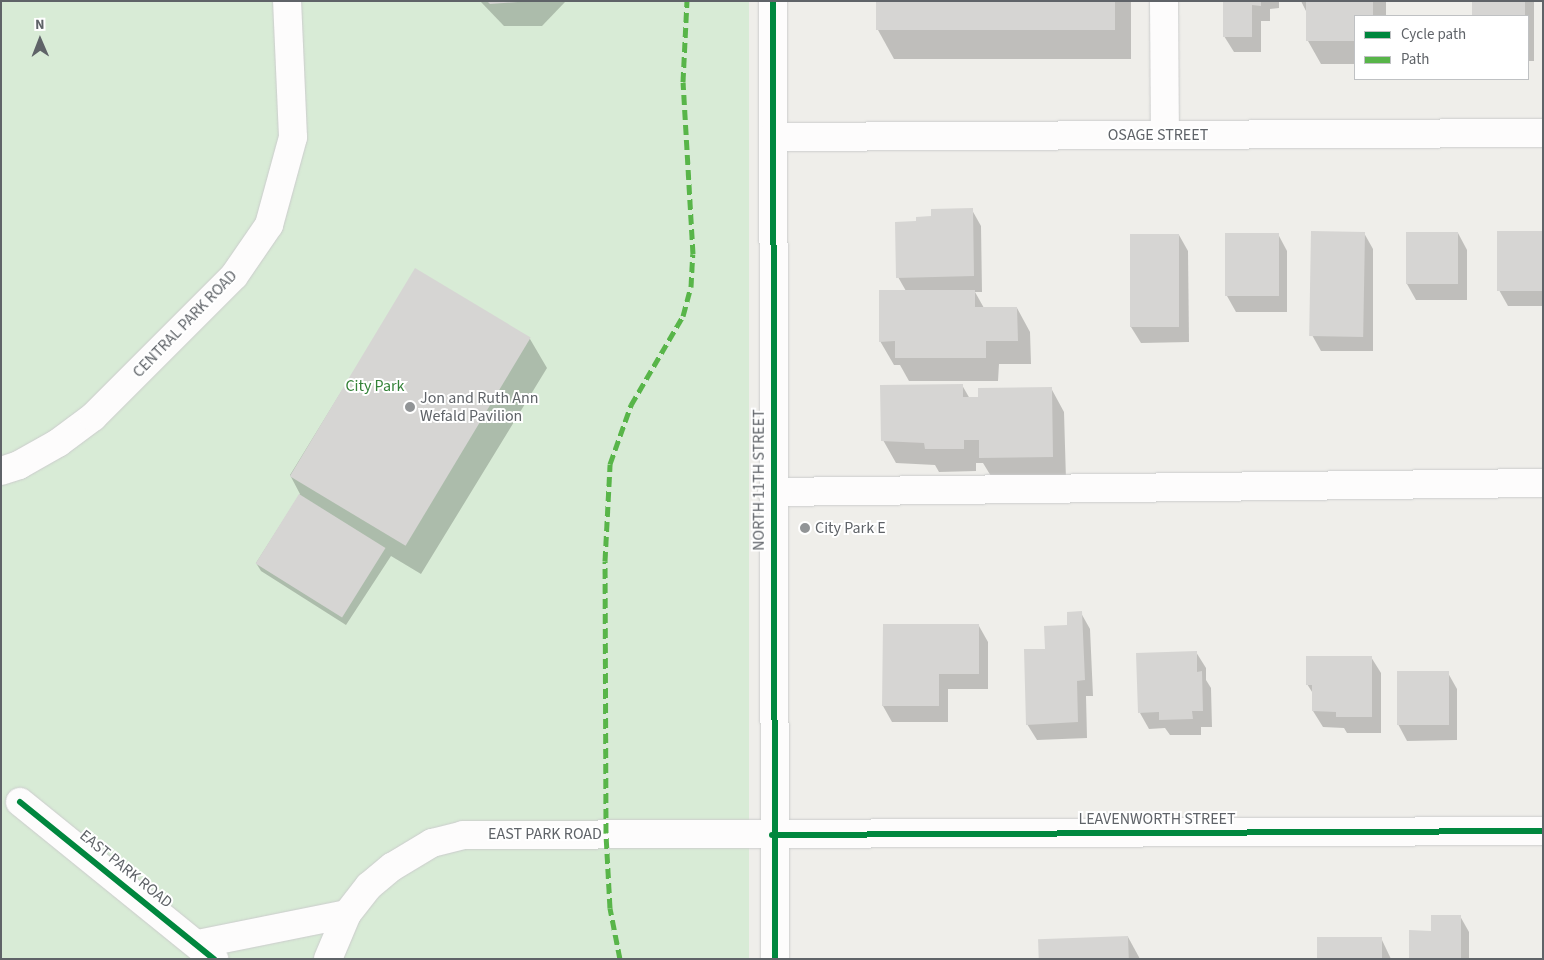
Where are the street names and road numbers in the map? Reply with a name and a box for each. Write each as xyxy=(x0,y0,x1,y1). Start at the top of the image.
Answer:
street label: OSAGE STREET xyxy=(1108,125,1208,145)
street label: CENTRAL PARK ROAD xyxy=(129,266,241,382)
street label: NORTH 11TH STREET xyxy=(749,409,769,551)
street label: LEAVENWORTH STREET xyxy=(1078,809,1236,829)
street label: EAST PARK ROAD xyxy=(488,824,602,844)
street label: EAST PARK ROAD xyxy=(76,826,176,912)

